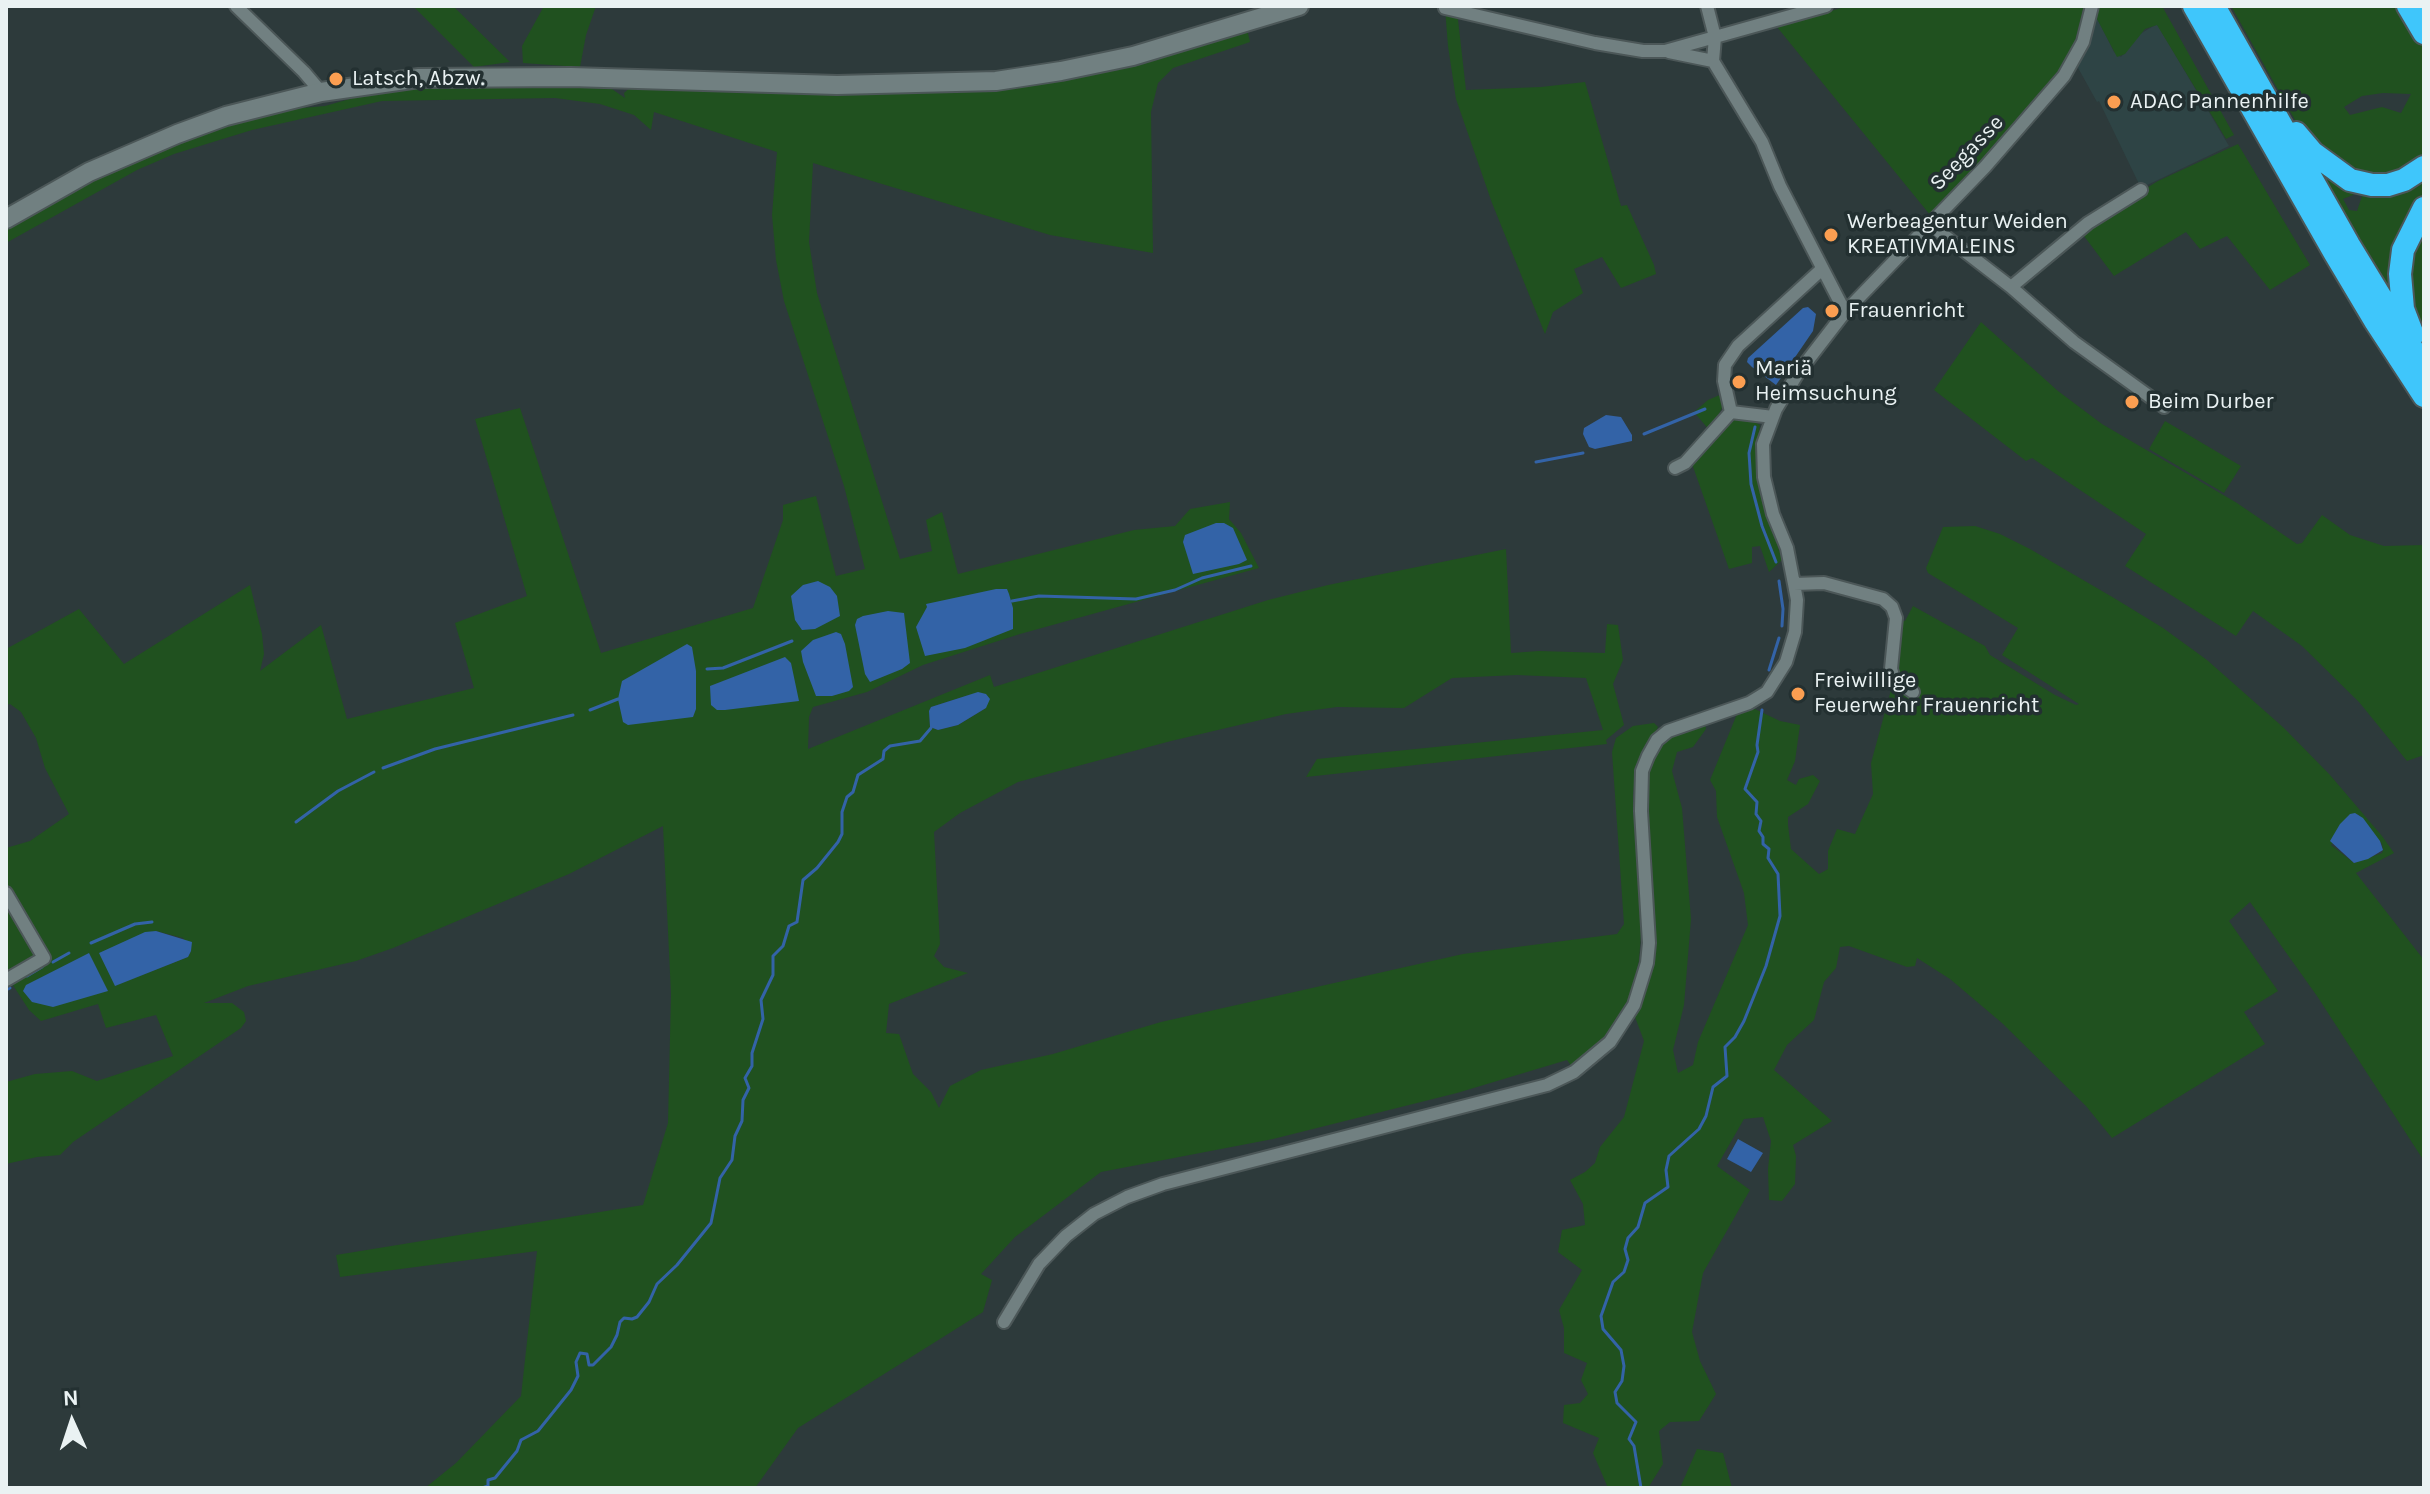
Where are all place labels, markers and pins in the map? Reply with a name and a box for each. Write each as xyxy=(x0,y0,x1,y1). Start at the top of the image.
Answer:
place label: Latsch, Abzw. xyxy=(352,66,485,92)
marker: Latsch, Abzw. xyxy=(327,70,345,88)
place label: ADAC Pannenhilfe xyxy=(2130,89,2309,115)
marker: ADAC Pannenhilfe xyxy=(2105,93,2123,111)
place label: Werbeagentur Weiden KREATIVMALEINS xyxy=(1847,209,2068,260)
marker: Werbeagentur Weiden KREATIVMALEINS xyxy=(1822,226,1840,244)
place label: Frauenricht xyxy=(1848,298,1965,324)
marker: Frauenricht xyxy=(1823,302,1841,320)
place label: Mariä Heimsuchung xyxy=(1755,356,1897,408)
marker: Mariä Heimsuchung xyxy=(1730,373,1748,391)
place label: Beim Durber xyxy=(2148,389,2273,415)
marker: Beim Durber xyxy=(2123,393,2141,411)
place label: Freiwillige Feuerwehr Frauenricht xyxy=(1814,668,2039,720)
marker: Freiwillige Feuerwehr Frauenricht xyxy=(1789,685,1807,703)

